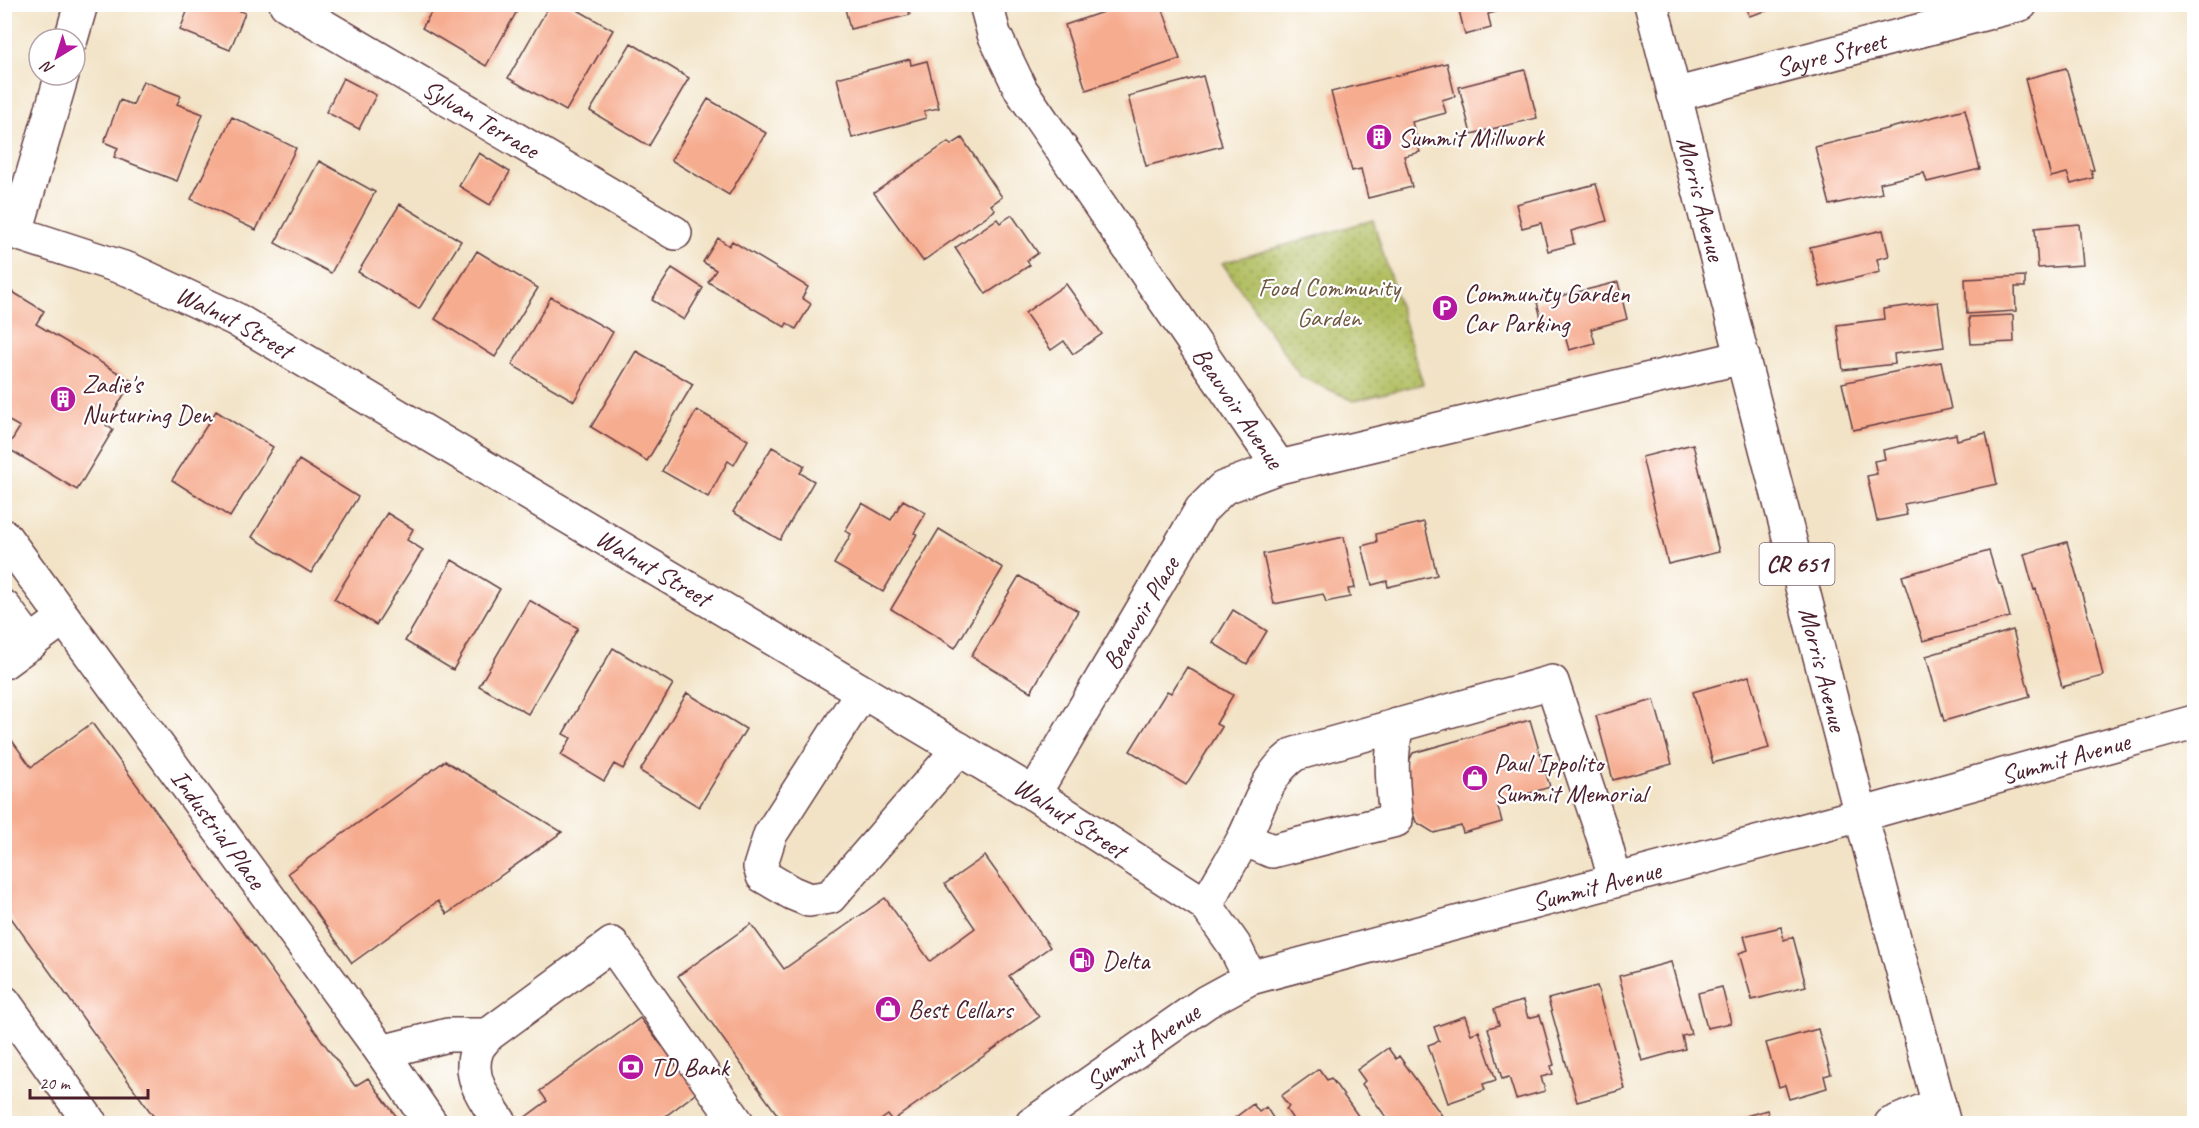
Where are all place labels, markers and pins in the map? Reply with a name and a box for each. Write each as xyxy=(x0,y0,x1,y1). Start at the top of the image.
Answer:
place label: Summit Millwork xyxy=(1398,121,1545,154)
building icon: Summit Millwork xyxy=(1364,122,1394,152)
place label: Community Garden Car Parking xyxy=(1464,277,1630,340)
parking icon: Community Garden Car Parking xyxy=(1430,293,1460,323)
place label: Zadie's Nurturing Den xyxy=(82,368,213,431)
building icon: Zadie's Nurturing Den xyxy=(48,384,78,414)
place label: Paul Ippolito Summit Memorial xyxy=(1494,747,1651,810)
shop icon: Paul Ippolito Summit Memorial xyxy=(1460,763,1490,793)
place label: Delta xyxy=(1102,944,1151,977)
fuel station icon: Delta xyxy=(1067,945,1097,975)
place label: Best Cellars xyxy=(908,993,1015,1026)
shop icon: Best Cellars xyxy=(873,994,903,1024)
place label: TD Bank xyxy=(650,1051,731,1084)
bank icon: TD Bank xyxy=(616,1052,646,1082)

